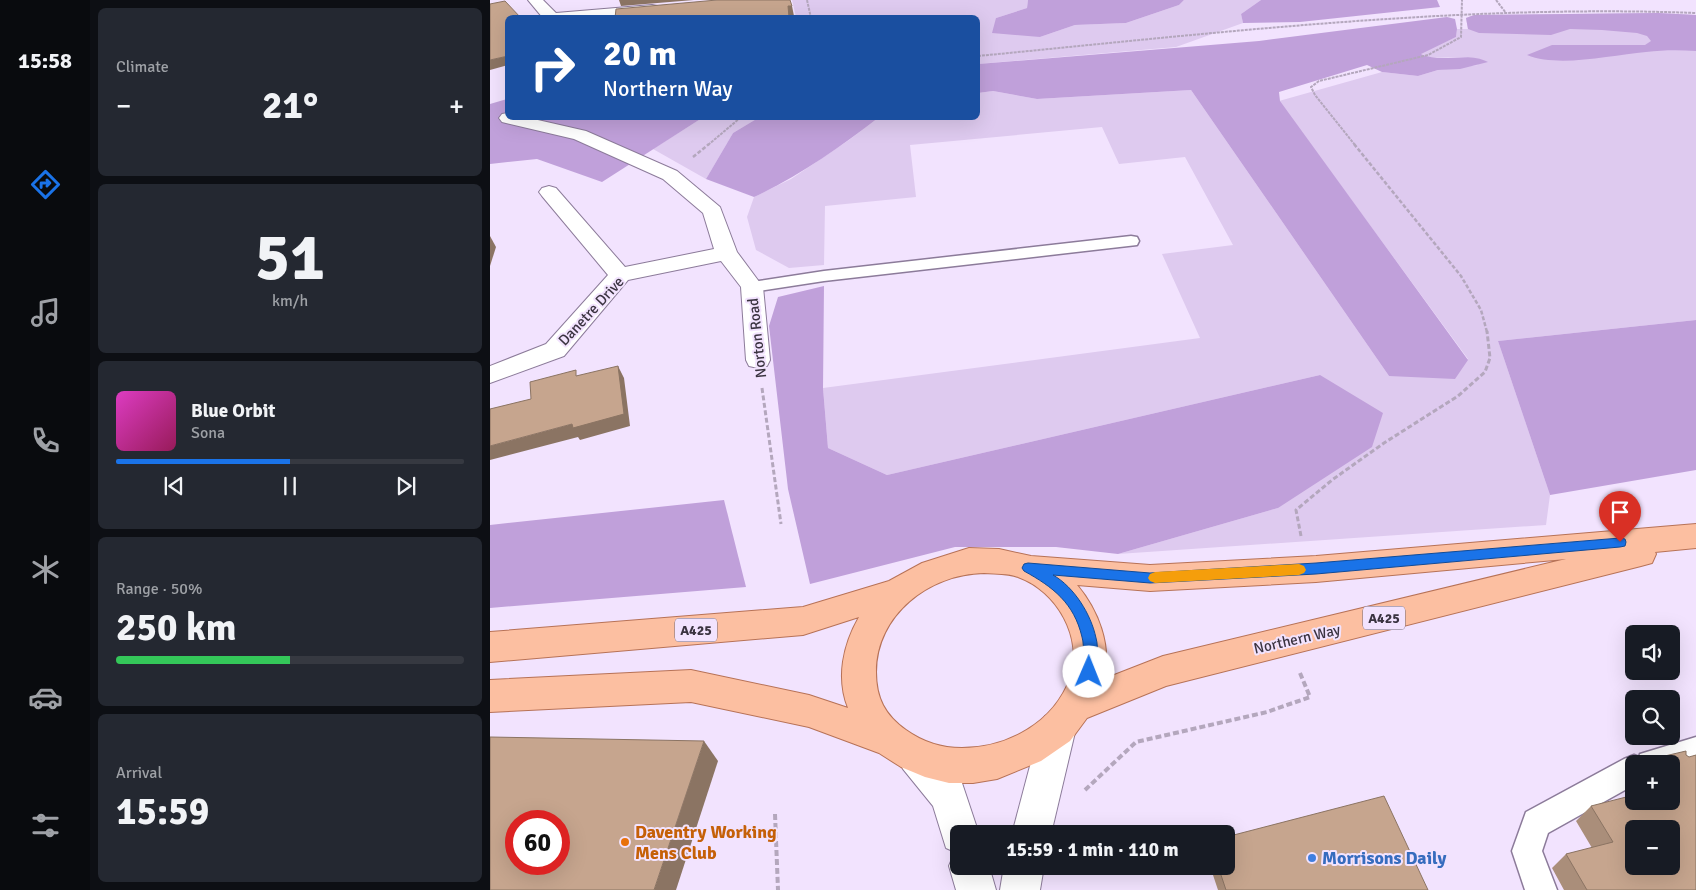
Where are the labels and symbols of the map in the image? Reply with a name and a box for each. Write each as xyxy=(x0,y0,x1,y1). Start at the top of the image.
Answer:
street label: Danetre Drive xyxy=(555,273,627,349)
street label: Norton Road xyxy=(744,297,770,379)
pin xyxy=(1599,491,1641,542)
road number: A425 xyxy=(1363,606,1405,630)
road number: A425 xyxy=(675,618,717,642)
street label: Northern Way xyxy=(1252,620,1342,658)
position arrow xyxy=(1062,645,1114,697)
speed limit sign: 60 xyxy=(505,810,570,875)
place label: Daventry Working Mens Club xyxy=(635,821,777,864)
marker: Daventry Working Mens Club xyxy=(619,836,631,848)
place label: Morrisons Daily xyxy=(1322,847,1446,869)
marker: Morrisons Daily xyxy=(1306,852,1318,864)

